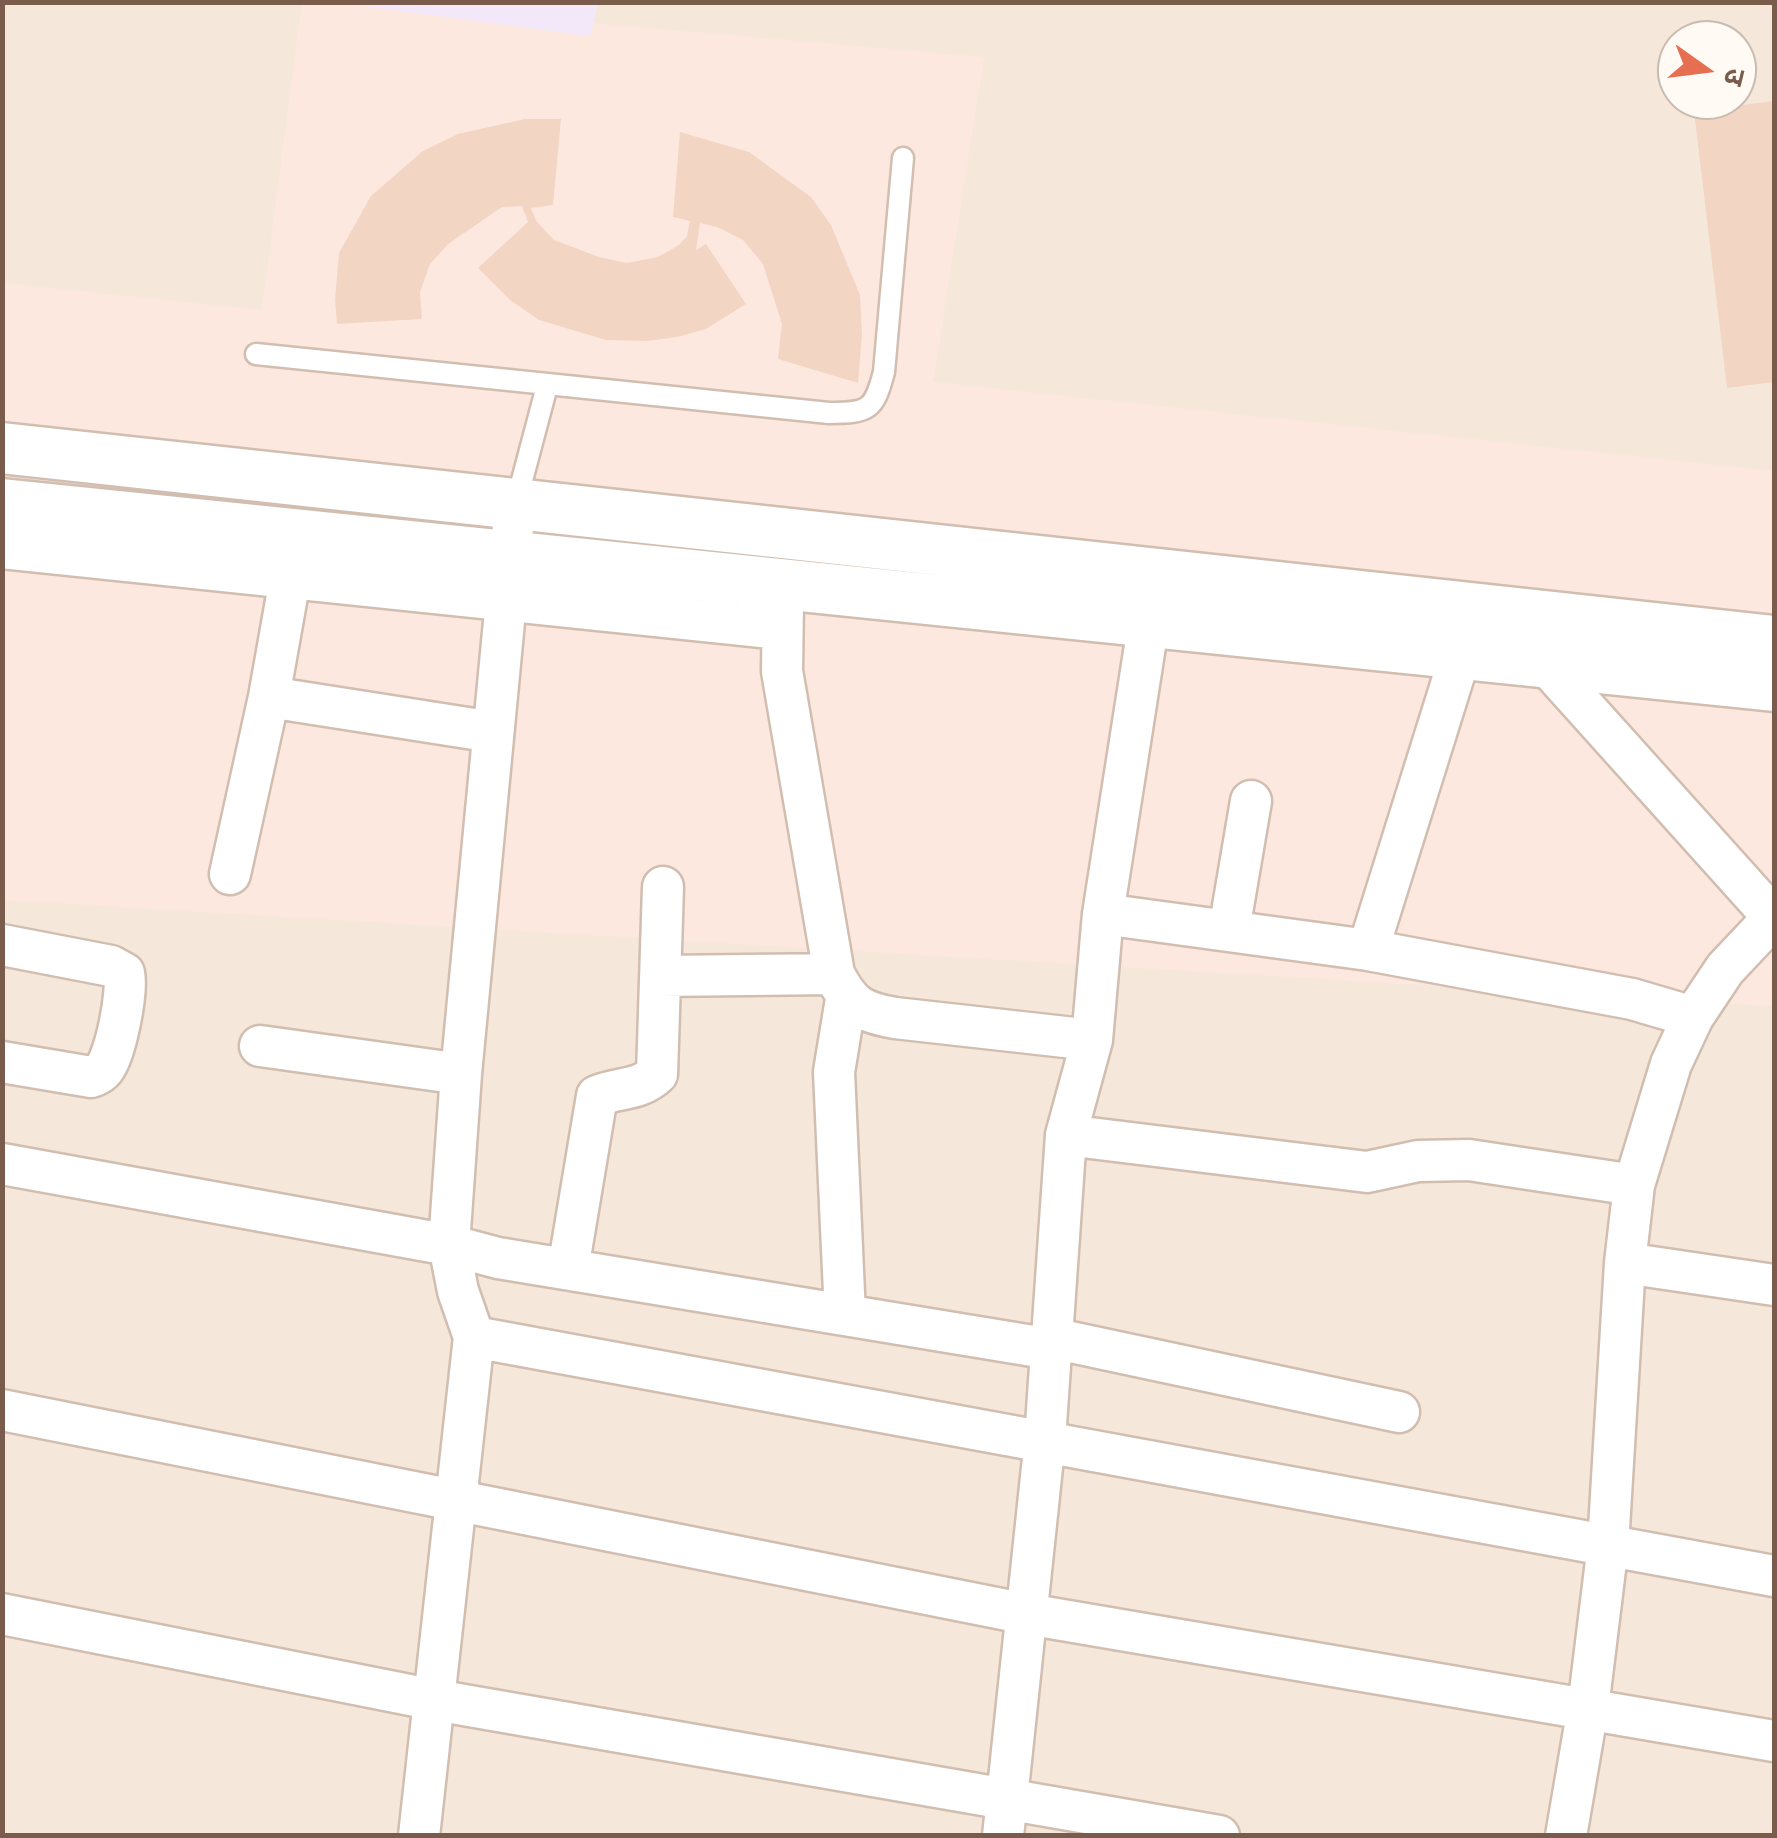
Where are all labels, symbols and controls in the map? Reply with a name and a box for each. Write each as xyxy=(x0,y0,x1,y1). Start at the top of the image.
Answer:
north arrow xyxy=(1657,20,1757,120)
text: उ xyxy=(1717,65,1753,89)

